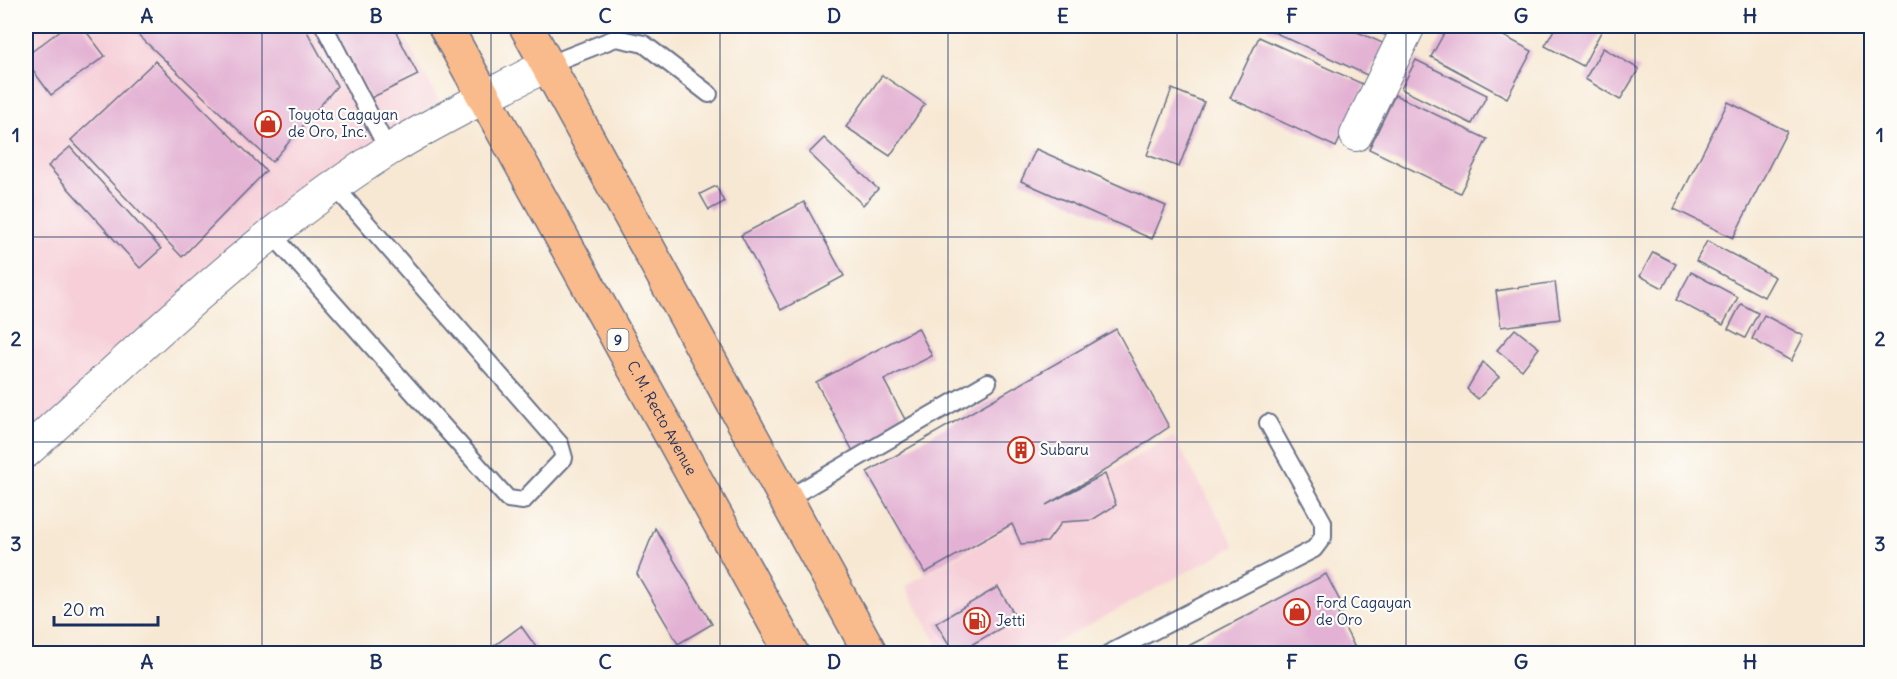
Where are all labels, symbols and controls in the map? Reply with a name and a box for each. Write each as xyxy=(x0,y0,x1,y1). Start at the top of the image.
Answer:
text: A xyxy=(141,3,154,28)
text: B xyxy=(369,3,383,28)
text: C xyxy=(598,3,612,28)
text: D xyxy=(827,3,841,28)
text: E xyxy=(1057,3,1069,28)
text: F xyxy=(1286,3,1298,28)
text: G xyxy=(1514,3,1528,28)
text: H xyxy=(1743,3,1757,28)
place label: Toyota Cagayan de Oro, Inc. xyxy=(288,105,399,141)
shop icon: Toyota Cagayan de Oro, Inc. xyxy=(253,109,283,139)
text: 1 xyxy=(12,122,20,147)
text: 1 xyxy=(1876,122,1884,147)
text: 2 xyxy=(11,326,22,351)
text: 2 xyxy=(1875,326,1886,351)
road number: 9 xyxy=(608,329,628,351)
street label: C. M. Recto Avenue xyxy=(623,357,701,478)
building icon: Subaru xyxy=(1006,435,1036,465)
place label: Subaru xyxy=(1040,440,1089,459)
text: 3 xyxy=(10,531,22,556)
text: 3 xyxy=(1874,531,1886,556)
scale bar xyxy=(54,589,158,627)
place label: Ford Cagayan de Oro xyxy=(1316,593,1412,629)
shop icon: Ford Cagayan de Oro xyxy=(1282,597,1312,627)
text: 20 m xyxy=(63,598,105,621)
fuel station icon: Jetti xyxy=(962,606,992,636)
place label: Jetti xyxy=(996,611,1025,630)
text: A xyxy=(141,649,154,674)
text: B xyxy=(369,649,383,674)
text: C xyxy=(598,649,612,674)
text: D xyxy=(827,649,841,674)
text: E xyxy=(1057,649,1069,674)
text: F xyxy=(1286,649,1298,674)
text: G xyxy=(1514,649,1528,674)
text: H xyxy=(1743,649,1757,674)

